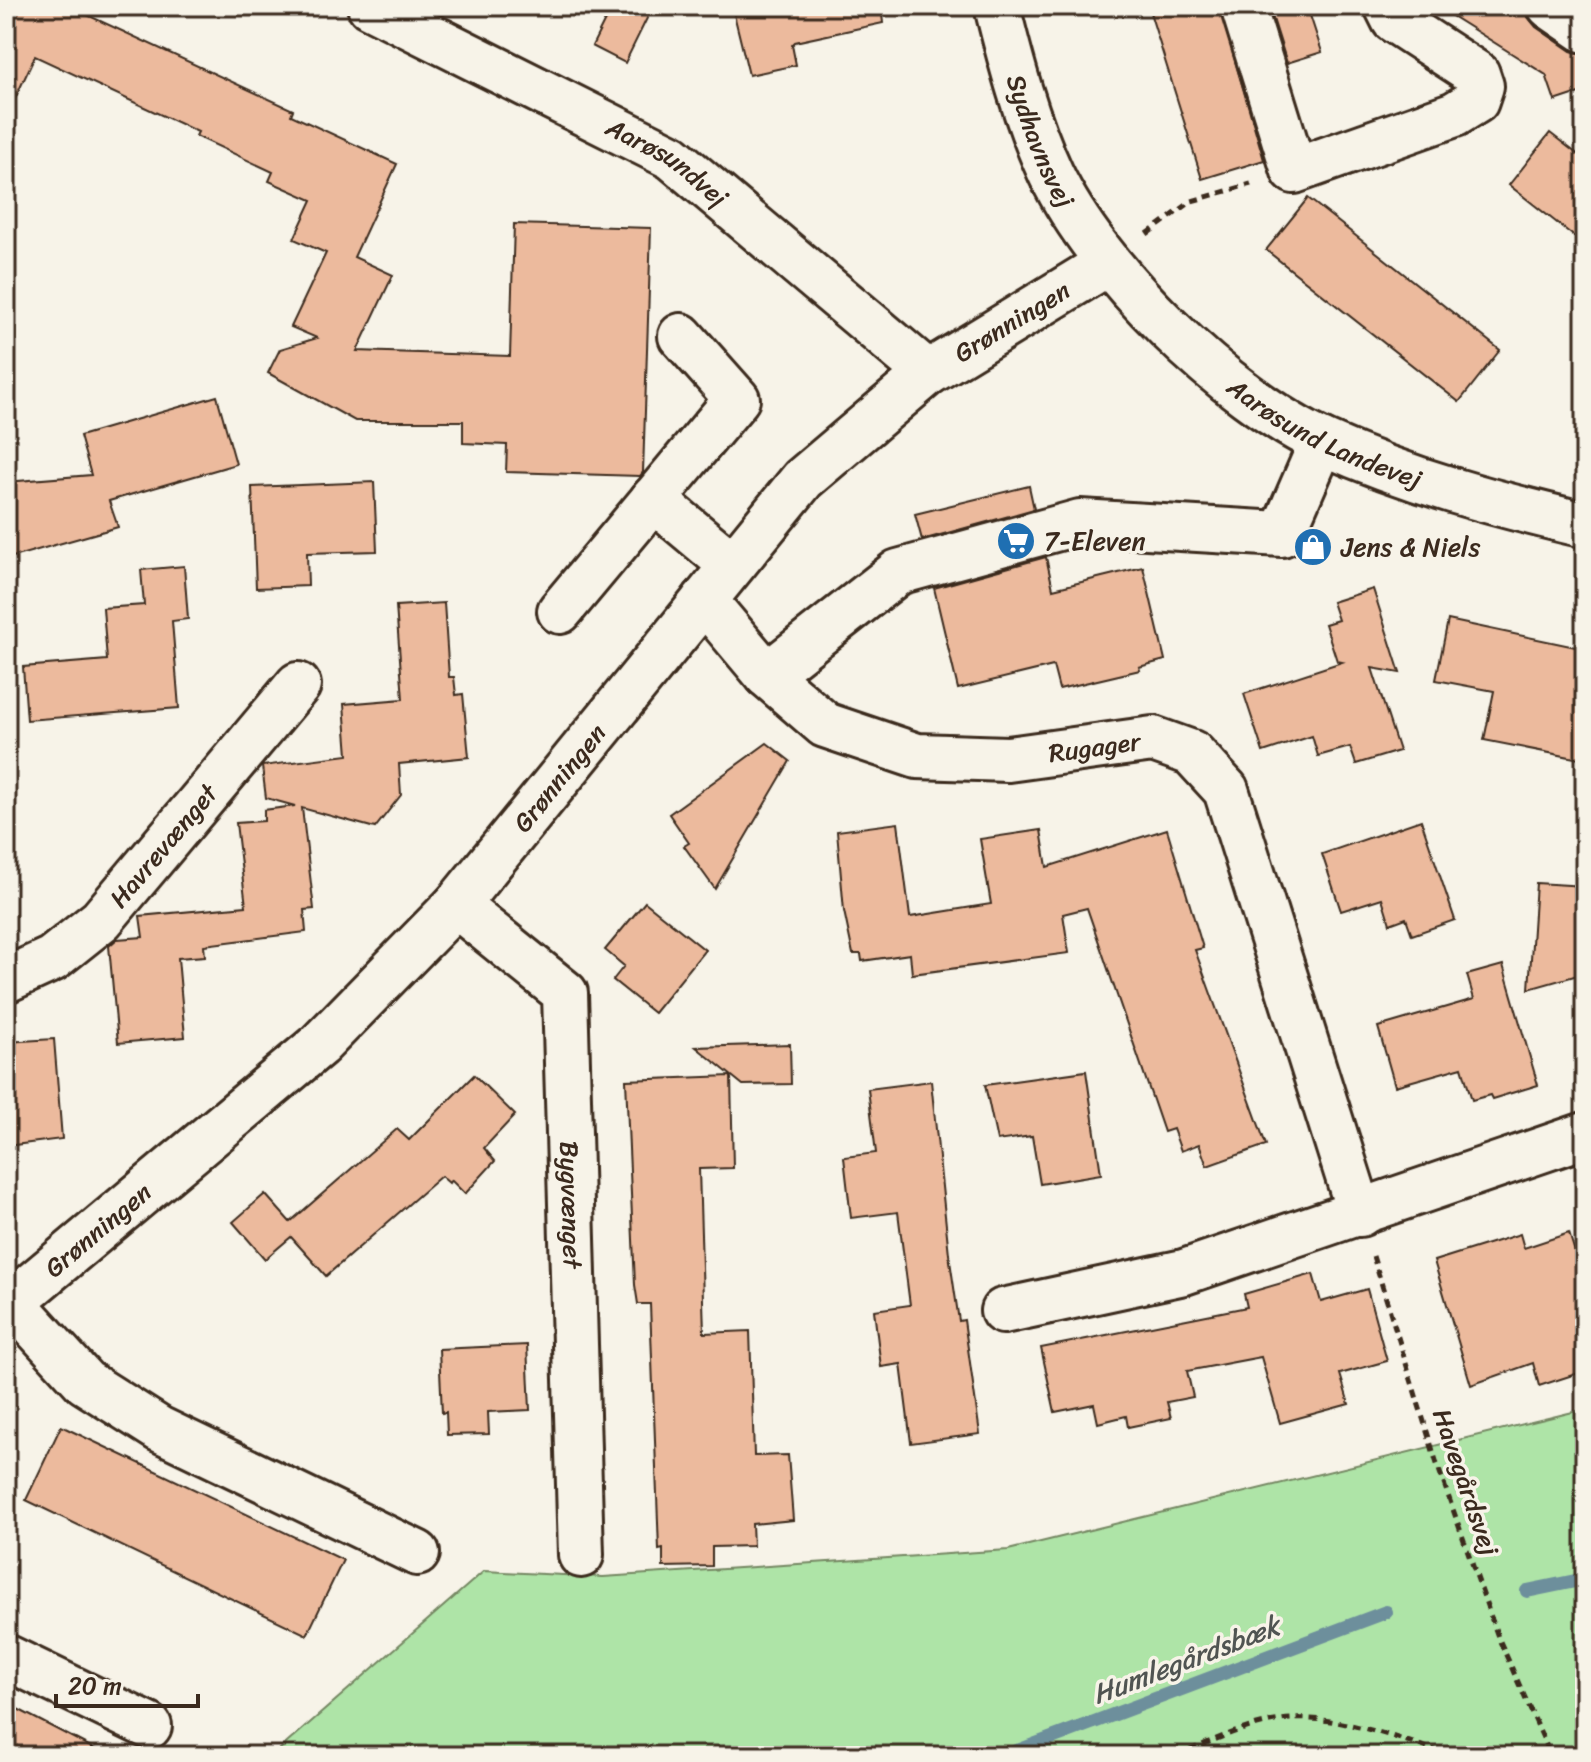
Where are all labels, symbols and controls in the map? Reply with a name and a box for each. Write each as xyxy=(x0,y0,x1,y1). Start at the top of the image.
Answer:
street label: Sydhavnsvej xyxy=(993,69,1088,217)
street label: Aarøsundvej xyxy=(597,104,740,220)
street label: Grønningen xyxy=(945,268,1080,375)
street label: Aarøsund Landevej xyxy=(1216,365,1429,502)
place label: 7-Eleven xyxy=(1044,518,1146,564)
supermarket icon: 7-Eleven xyxy=(995,520,1037,562)
place label: Jens & Niels xyxy=(1340,524,1481,570)
shop icon: Jens & Niels xyxy=(1292,526,1334,568)
street label: Grønningen xyxy=(501,713,618,843)
street label: Rugager xyxy=(1046,718,1145,776)
street label: Havrevænget xyxy=(97,772,230,919)
street label: Bygvænget xyxy=(546,1140,596,1271)
street label: Grønningen xyxy=(33,1171,163,1289)
street label: Havegårdsvej xyxy=(1419,1402,1513,1562)
water label: Humlegårdsbæk xyxy=(1085,1601,1290,1718)
scale bar xyxy=(56,1658,198,1708)
text: 20 m xyxy=(68,1665,122,1707)

